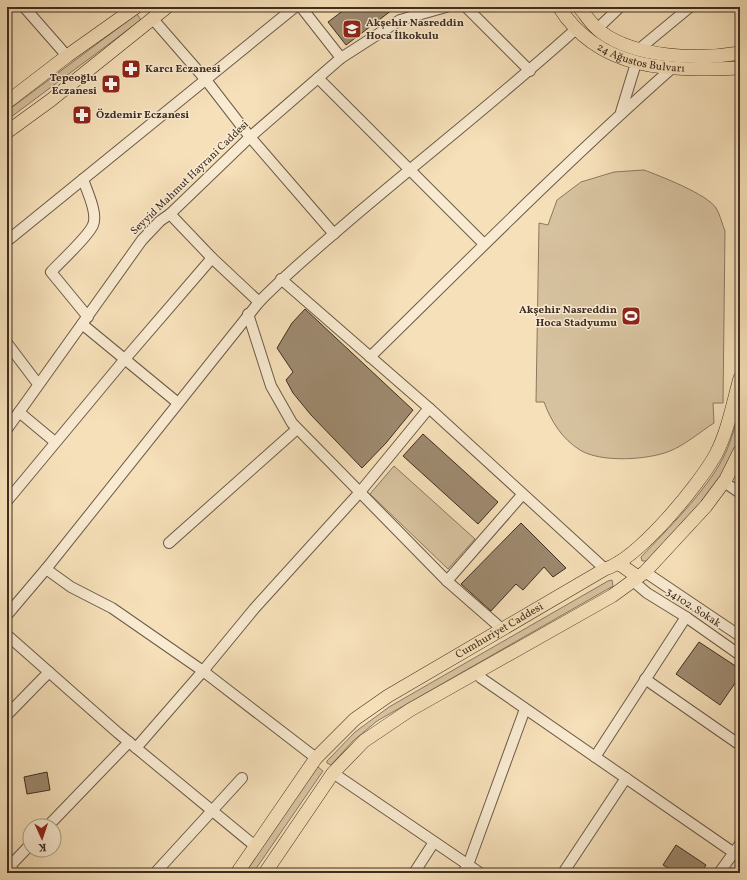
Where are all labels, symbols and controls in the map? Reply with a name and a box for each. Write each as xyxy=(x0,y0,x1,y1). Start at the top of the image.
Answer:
place label: Akşehir Nasreddin Hoca İlkokulu xyxy=(366,16,464,44)
school or university icon: Akşehir Nasreddin Hoca İlkokulu xyxy=(341,18,363,40)
street label: 24 Ağustos Bulvarı xyxy=(594,40,685,76)
pharmacy icon: Karcı Eczanesi xyxy=(120,58,142,80)
place label: Karcı Eczanesi xyxy=(145,62,221,77)
place label: Tepeoğlu Eczanesi xyxy=(50,71,97,99)
pharmacy icon: Tepeoğlu Eczanesi xyxy=(100,73,122,95)
pharmacy icon: Özdemir Eczanesi xyxy=(71,104,93,126)
place label: Özdemir Eczanesi xyxy=(96,108,189,123)
street label: Seyyid Mahmut Hayrani Caddesi xyxy=(128,117,252,239)
place label: Akşehir Nasreddin Hoca Stadyumu xyxy=(519,303,617,331)
sports icon: Akşehir Nasreddin Hoca Stadyumu xyxy=(620,305,642,327)
street label: 34102. Sokak xyxy=(662,585,724,631)
street label: Cumhuriyet Caddesi xyxy=(453,599,546,662)
north arrow xyxy=(22,818,62,858)
text: K xyxy=(38,839,47,854)

